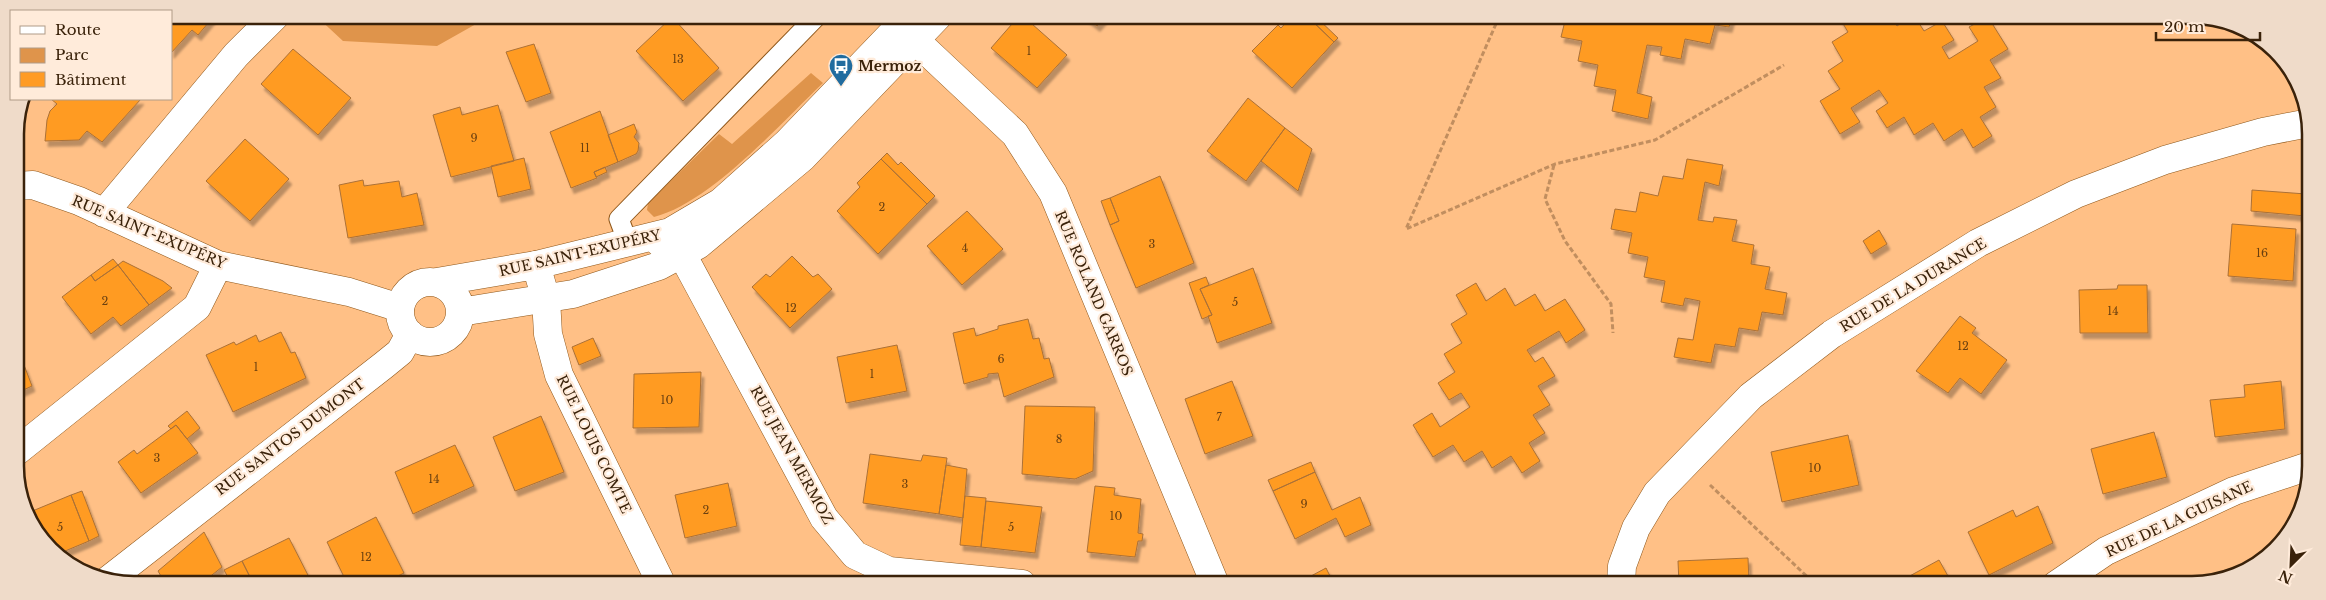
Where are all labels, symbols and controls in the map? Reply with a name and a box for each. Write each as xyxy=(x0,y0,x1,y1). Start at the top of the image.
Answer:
legend xyxy=(10,10,172,100)
scale bar xyxy=(2156,10,2260,42)
text: 20 m xyxy=(2164,17,2204,36)
text: Route xyxy=(55,20,101,39)
house number: 1 xyxy=(1027,44,1032,58)
text: Parc xyxy=(55,45,88,64)
house number: 13 xyxy=(672,52,684,66)
bus stop icon: Mermoz xyxy=(828,53,854,87)
place label: Mermoz xyxy=(858,57,922,75)
text: Bâtiment xyxy=(55,70,127,89)
house number: 9 xyxy=(470,131,478,145)
house number: 11 xyxy=(580,141,590,155)
street label: RUE SAINT-EXUPÉRY xyxy=(69,191,229,273)
house number: 2 xyxy=(879,200,886,214)
street label: RUE ROLAND GARROS xyxy=(1051,208,1137,378)
street label: RUE SAINT-EXUPÉRY xyxy=(497,225,663,280)
street label: RUE DE LA DURANCE xyxy=(1836,234,1990,336)
house number: 3 xyxy=(1149,237,1156,251)
house number: 4 xyxy=(962,241,968,255)
house number: 16 xyxy=(2256,246,2268,260)
house number: 2 xyxy=(102,294,109,308)
house number: 5 xyxy=(1232,295,1238,309)
house number: 12 xyxy=(785,301,797,315)
house number: 14 xyxy=(2107,304,2119,318)
house number: 12 xyxy=(1957,339,1969,353)
house number: 6 xyxy=(997,352,1005,366)
house number: 1 xyxy=(254,360,259,374)
house number: 1 xyxy=(870,367,875,381)
street label: RUE LOUIS COMTE xyxy=(553,372,635,516)
street label: RUE SANTOS DUMONT xyxy=(212,375,368,499)
street label: RUE JEAN MERMOZ xyxy=(746,383,838,528)
house number: 10 xyxy=(661,393,674,407)
house number: 7 xyxy=(1216,410,1222,424)
house number: 8 xyxy=(1056,432,1062,446)
house number: 3 xyxy=(154,451,161,465)
house number: 10 xyxy=(1809,461,1822,475)
house number: 14 xyxy=(428,472,440,486)
house number: 3 xyxy=(902,477,909,491)
street label: RUE DE LA GUISANE xyxy=(2103,477,2255,561)
house number: 9 xyxy=(1300,497,1308,511)
house number: 2 xyxy=(703,503,710,517)
house number: 10 xyxy=(1110,509,1123,523)
house number: 5 xyxy=(57,520,63,534)
house number: 5 xyxy=(1008,520,1014,534)
north arrow xyxy=(2266,540,2316,590)
house number: 12 xyxy=(360,550,372,564)
text: N xyxy=(2276,566,2295,588)

